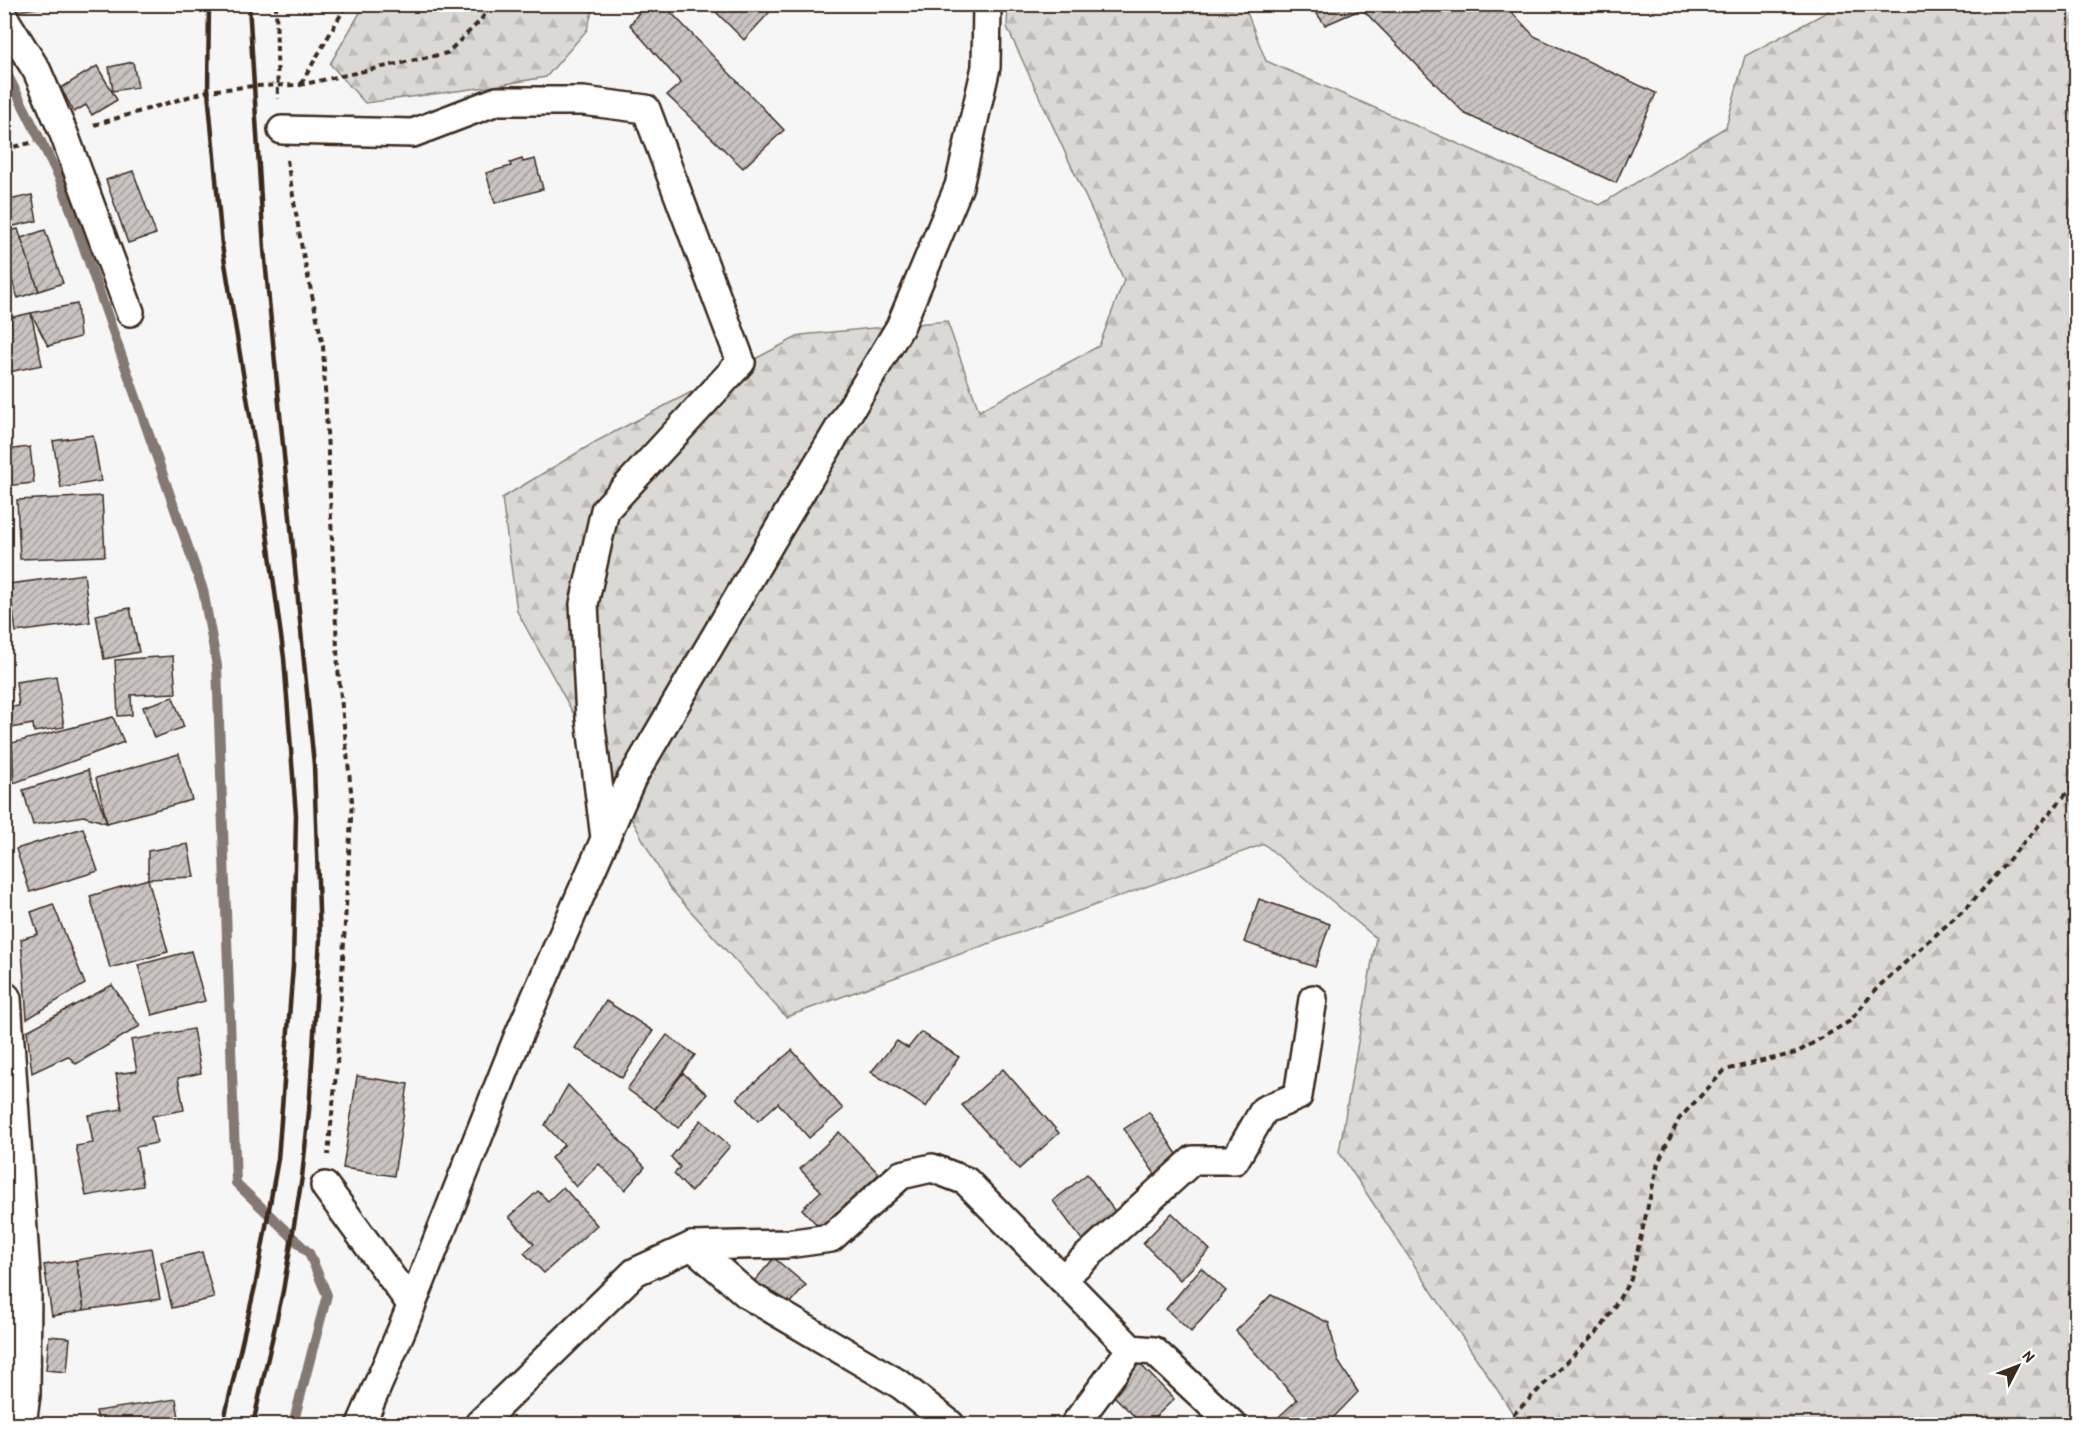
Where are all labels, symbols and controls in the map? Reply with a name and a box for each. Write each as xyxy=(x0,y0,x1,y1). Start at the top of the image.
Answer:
north arrow xyxy=(1988,1336,2048,1396)
text: N xyxy=(2018,1345,2040,1367)

